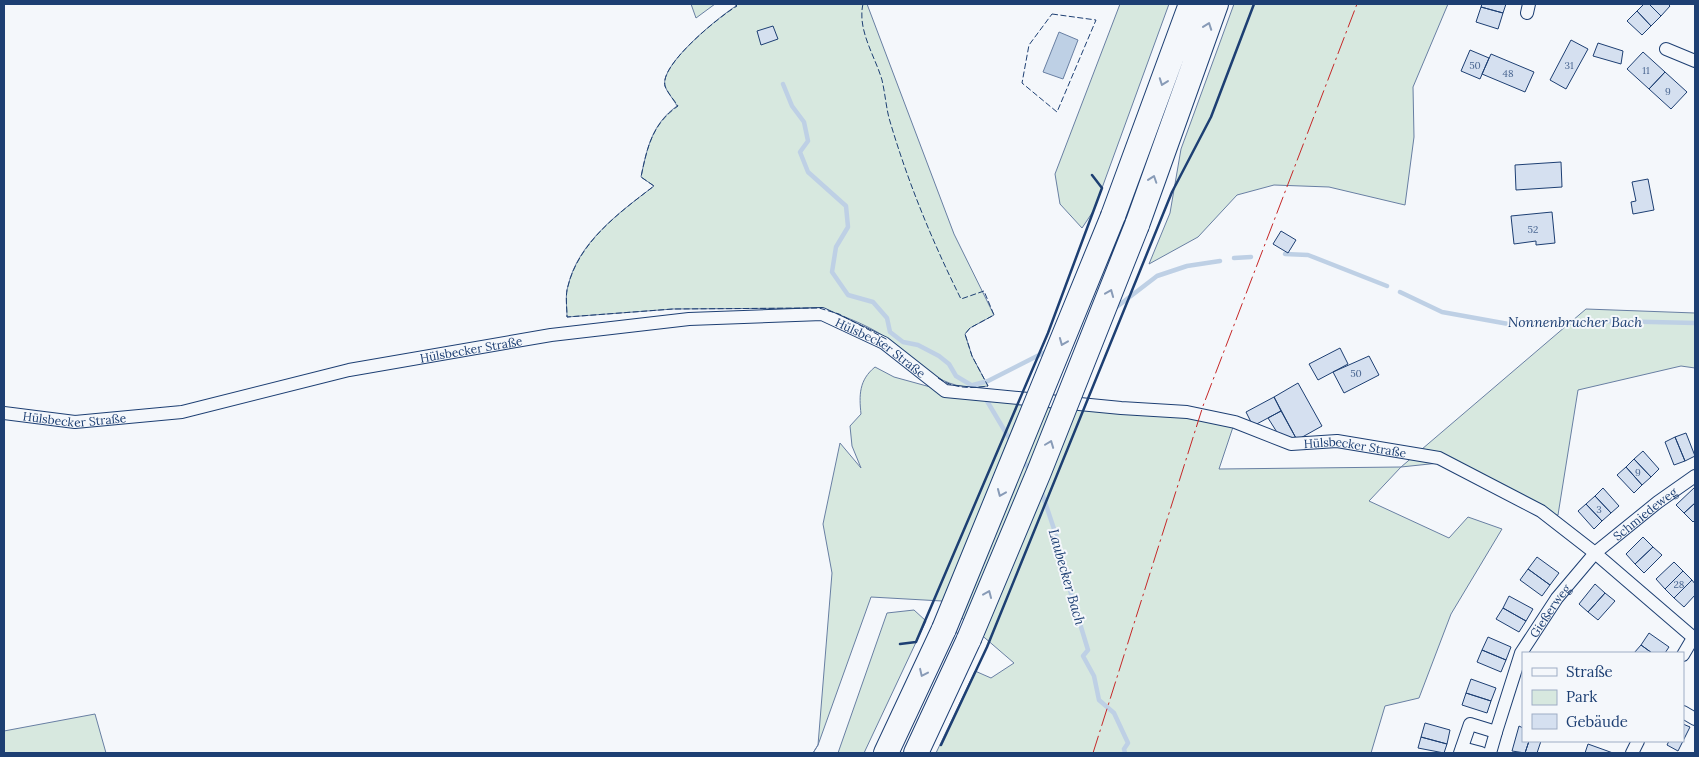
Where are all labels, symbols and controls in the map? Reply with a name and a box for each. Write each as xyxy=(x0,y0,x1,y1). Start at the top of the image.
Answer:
one-way arrow xyxy=(1202,22,1212,31)
house number: 50 xyxy=(1469,59,1481,72)
house number: 31 xyxy=(1564,59,1574,72)
house number: 11 xyxy=(1642,64,1650,77)
house number: 48 xyxy=(1502,67,1514,80)
one-way arrow xyxy=(1159,78,1169,86)
house number: 9 xyxy=(1665,85,1671,98)
one-way arrow xyxy=(1147,175,1157,183)
house number: 52 xyxy=(1528,223,1538,236)
one-way arrow xyxy=(1104,289,1114,298)
water label: Nonnenbrucher Bach xyxy=(1508,313,1642,331)
street label: Hülsbecker Straße xyxy=(833,314,929,381)
street label: Hülsbecker Straße xyxy=(419,333,524,365)
one-way arrow xyxy=(1058,337,1069,346)
house number: 50 xyxy=(1350,367,1362,380)
street label: Hülsbecker Straße xyxy=(22,408,127,430)
street label: Hülsbecker Straße xyxy=(1303,433,1408,460)
one-way arrow xyxy=(1044,440,1055,449)
house number: 9 xyxy=(1635,466,1641,479)
street label: Schmiedeweg xyxy=(1610,484,1680,543)
one-way arrow xyxy=(997,488,1007,497)
house number: 3 xyxy=(1596,503,1602,516)
water label: Laubecker Bach xyxy=(1045,527,1089,627)
house number: 28 xyxy=(1674,578,1685,591)
street label: Gießerweg xyxy=(1526,580,1573,640)
one-way arrow xyxy=(981,590,992,599)
legend xyxy=(1522,652,1684,742)
text: Straße xyxy=(1566,662,1613,681)
one-way arrow xyxy=(919,668,930,677)
text: Park xyxy=(1566,687,1597,706)
text: Gebäude xyxy=(1566,712,1628,731)

